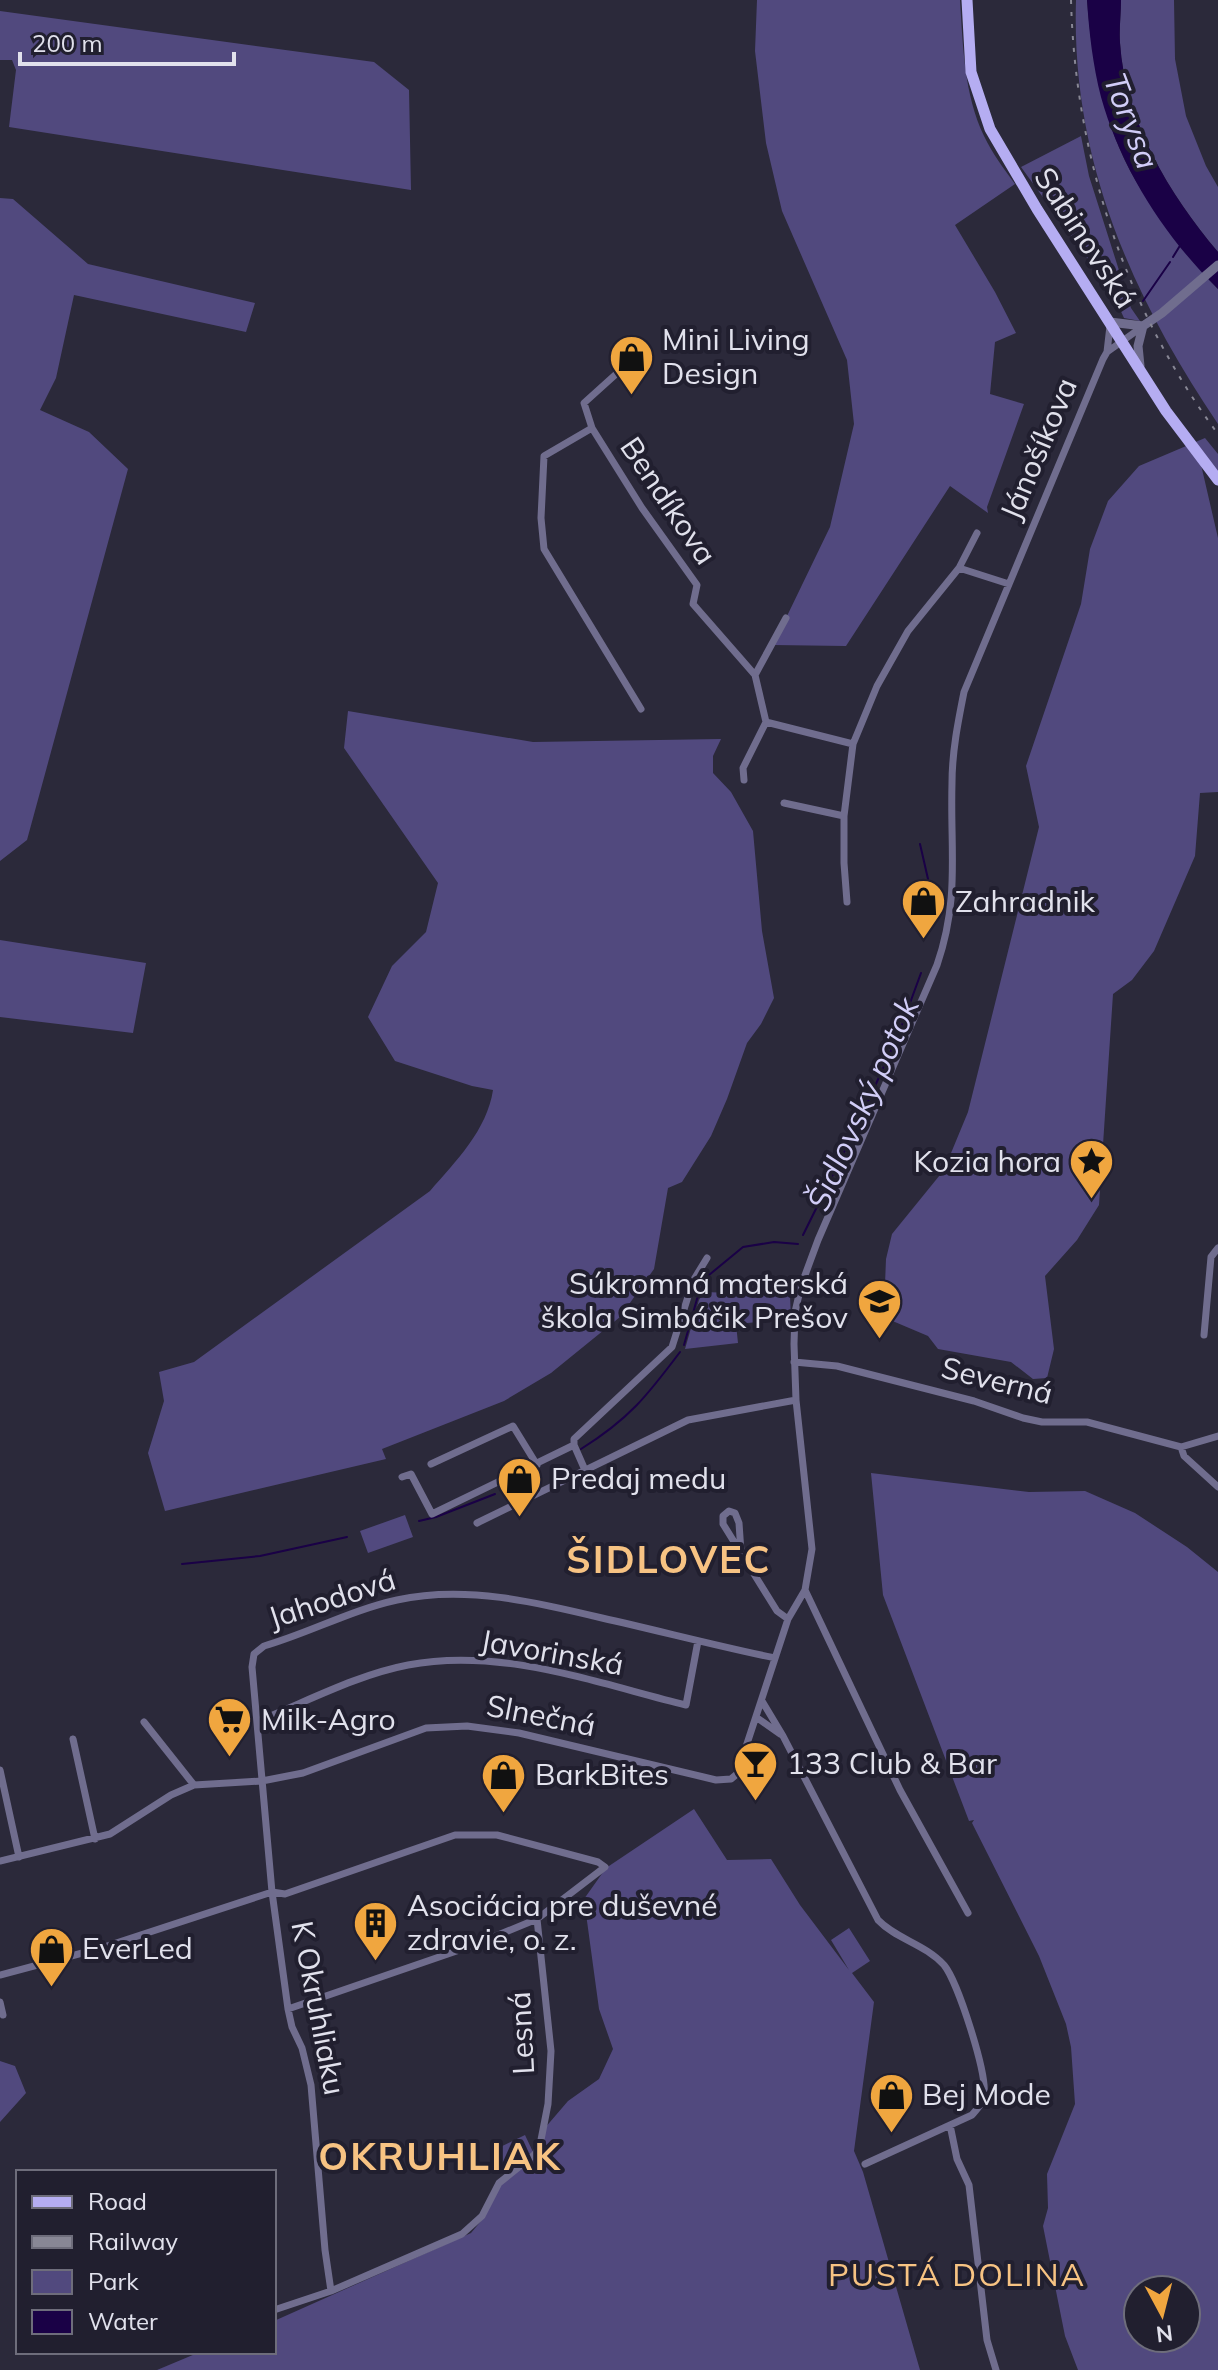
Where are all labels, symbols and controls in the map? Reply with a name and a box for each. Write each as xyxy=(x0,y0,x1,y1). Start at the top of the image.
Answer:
scale bar xyxy=(20,16,234,66)
text: 200 m xyxy=(32,28,103,58)
water label: Torysa xyxy=(1095,67,1168,174)
street label: Sabinovská xyxy=(1026,160,1145,315)
place label: Mini Living Design xyxy=(662,320,810,392)
shop icon: Mini Living Design xyxy=(607,333,655,396)
street label: Jánošíkova xyxy=(991,372,1085,525)
street label: Bendíkova xyxy=(612,430,725,571)
shop icon: Zahradnik xyxy=(900,878,948,941)
place label: Zahradnik xyxy=(955,882,1096,920)
water label: Šidlovský potok xyxy=(797,989,928,1216)
place icon: Kozia hora xyxy=(1068,1138,1116,1201)
place label: Kozia hora xyxy=(913,1142,1061,1180)
place label: Súkromná materská škola Simbáčik Prešov xyxy=(541,1264,848,1336)
school or university icon: Súkromná materská škola Simbáčik Prešov xyxy=(855,1277,903,1340)
street label: Severná xyxy=(938,1348,1057,1412)
shop icon: Predaj medu xyxy=(496,1455,544,1518)
place label: Predaj medu xyxy=(551,1459,726,1497)
district label: ŠIDLOVEC xyxy=(566,1535,772,1583)
street label: Jahodová xyxy=(263,1560,400,1636)
street label: Javorinská xyxy=(478,1621,627,1683)
street label: Slnečná xyxy=(483,1686,599,1744)
supermarket icon: Milk-Agro xyxy=(206,1696,254,1759)
place label: Milk-Agro xyxy=(261,1700,396,1738)
bar icon: 133 Club & Bar xyxy=(732,1740,780,1803)
place label: 133 Club & Bar xyxy=(787,1744,997,1782)
shop icon: BarkBites xyxy=(480,1751,528,1814)
place label: BarkBites xyxy=(535,1755,669,1793)
place label: Asociácia pre duševné zdravie, o. z. xyxy=(407,1886,718,1958)
building icon: Asociácia pre duševné zdravie, o. z. xyxy=(352,1899,400,1962)
street label: K Okruhliaku xyxy=(284,1918,354,2098)
shop icon: EverLed xyxy=(27,1925,75,1988)
place label: EverLed xyxy=(82,1929,193,1967)
street label: Lesná xyxy=(500,1991,542,2075)
shop icon: Bej Mode xyxy=(867,2071,915,2134)
place label: Bej Mode xyxy=(922,2075,1051,2113)
district label: OKRUHLIAK xyxy=(318,2132,562,2180)
legend xyxy=(16,2170,276,2354)
text: Road xyxy=(88,2186,147,2216)
text: Railway xyxy=(88,2226,178,2256)
district label: PUSTÁ DOLINA xyxy=(828,2254,1086,2294)
text: Park xyxy=(88,2266,139,2296)
north arrow xyxy=(1122,2274,1202,2354)
text: Water xyxy=(88,2306,158,2336)
text: N xyxy=(1154,2319,1174,2349)

